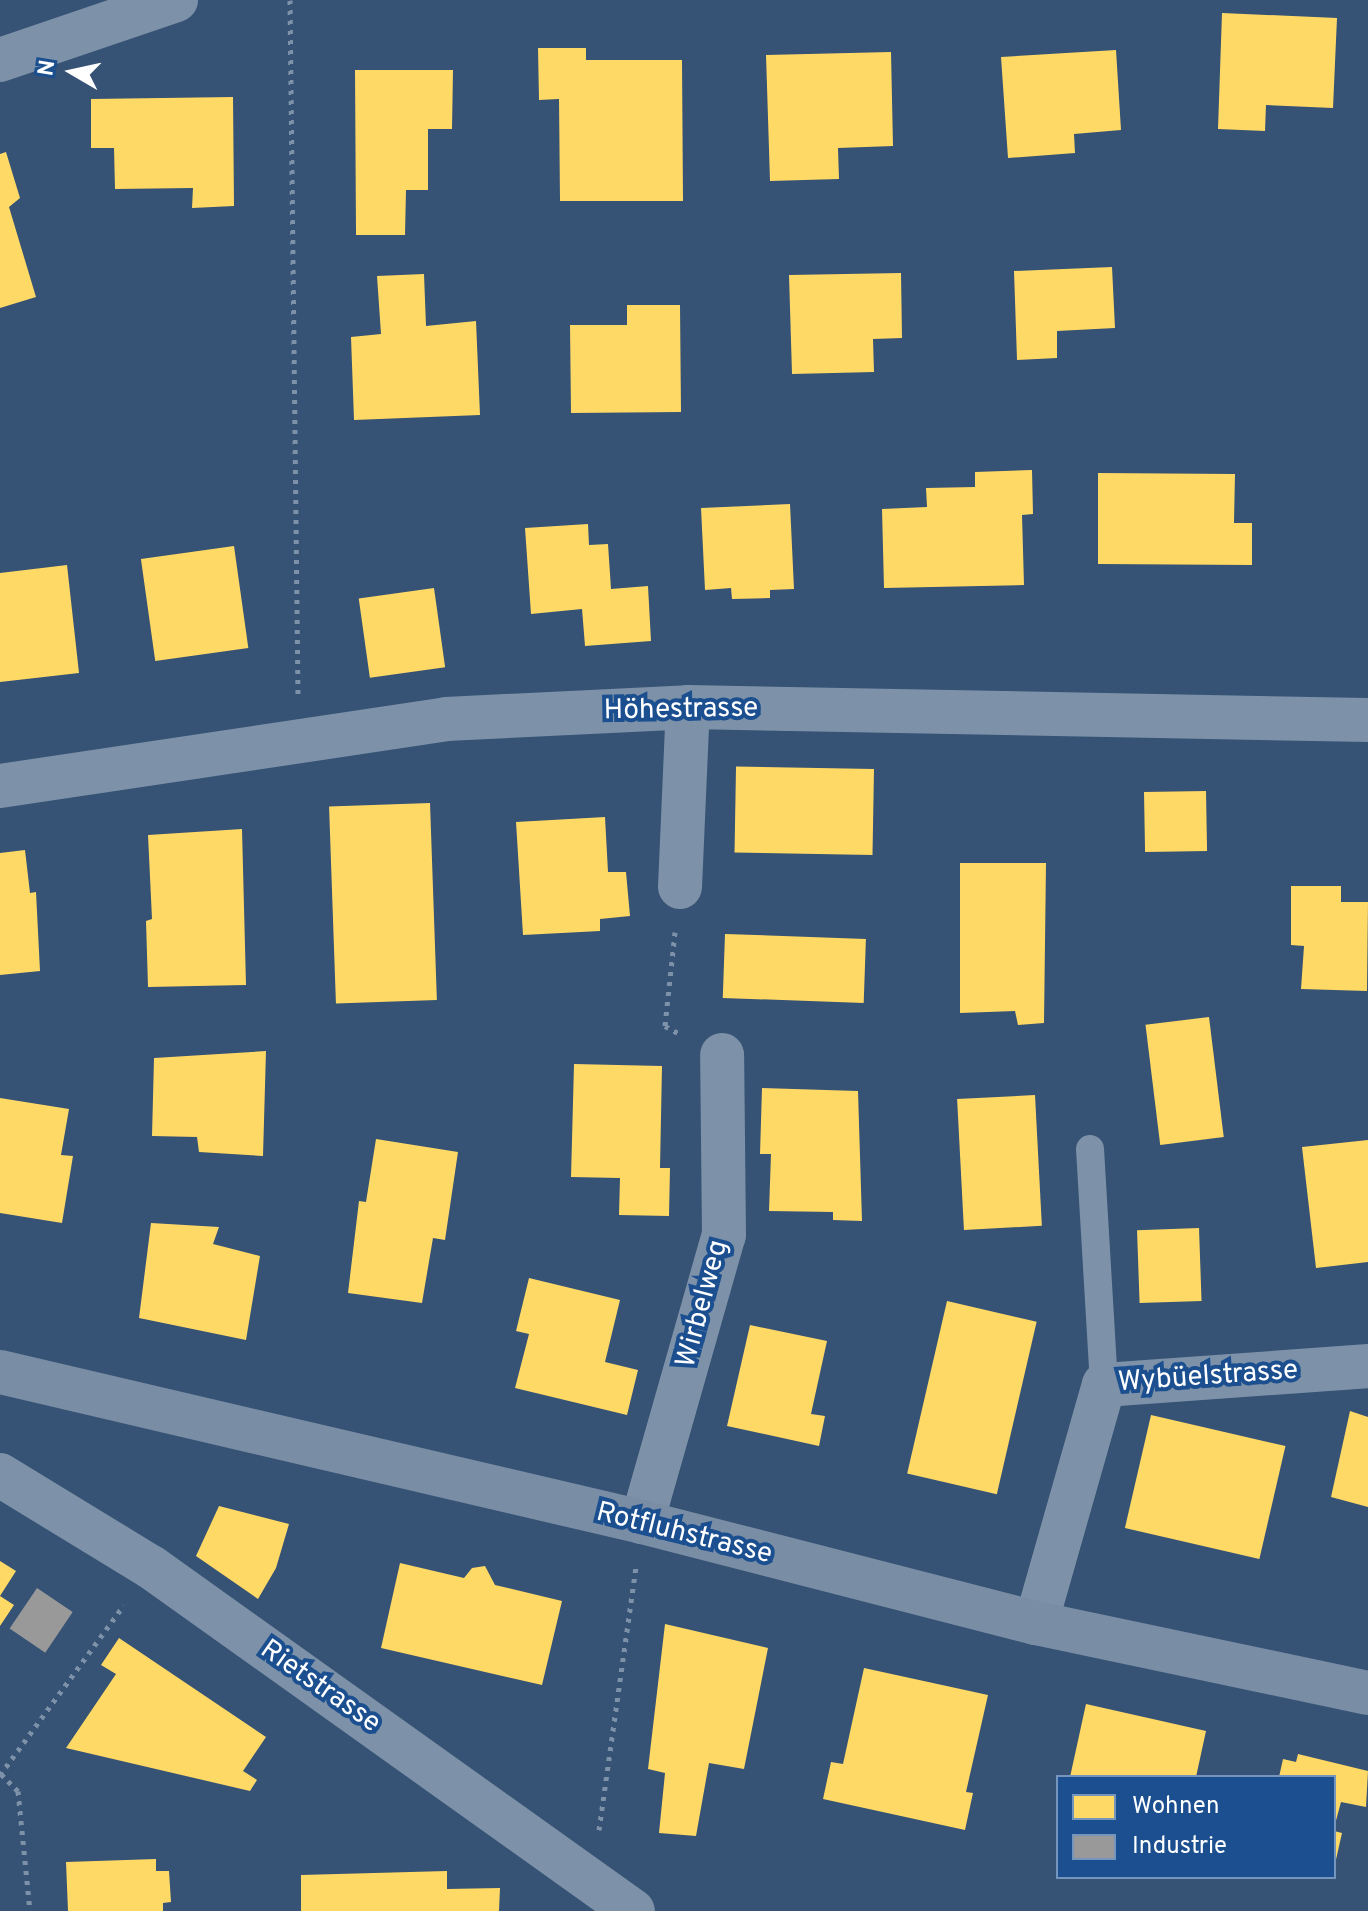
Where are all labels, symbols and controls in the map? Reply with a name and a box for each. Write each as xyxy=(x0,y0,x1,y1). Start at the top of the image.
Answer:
north arrow xyxy=(32,32,112,112)
text: N xyxy=(33,58,62,78)
street label: Höhestrasse xyxy=(603,692,759,728)
street label: Wirbelweg xyxy=(670,1236,736,1372)
street label: Wybüelstrasse xyxy=(1117,1354,1299,1400)
street label: Rotfluhstrasse xyxy=(593,1496,775,1572)
street label: Rietstrasse xyxy=(253,1633,387,1741)
legend xyxy=(1056,1775,1336,1879)
text: Wohnen xyxy=(1132,1792,1219,1822)
text: Industrie xyxy=(1132,1832,1227,1862)

